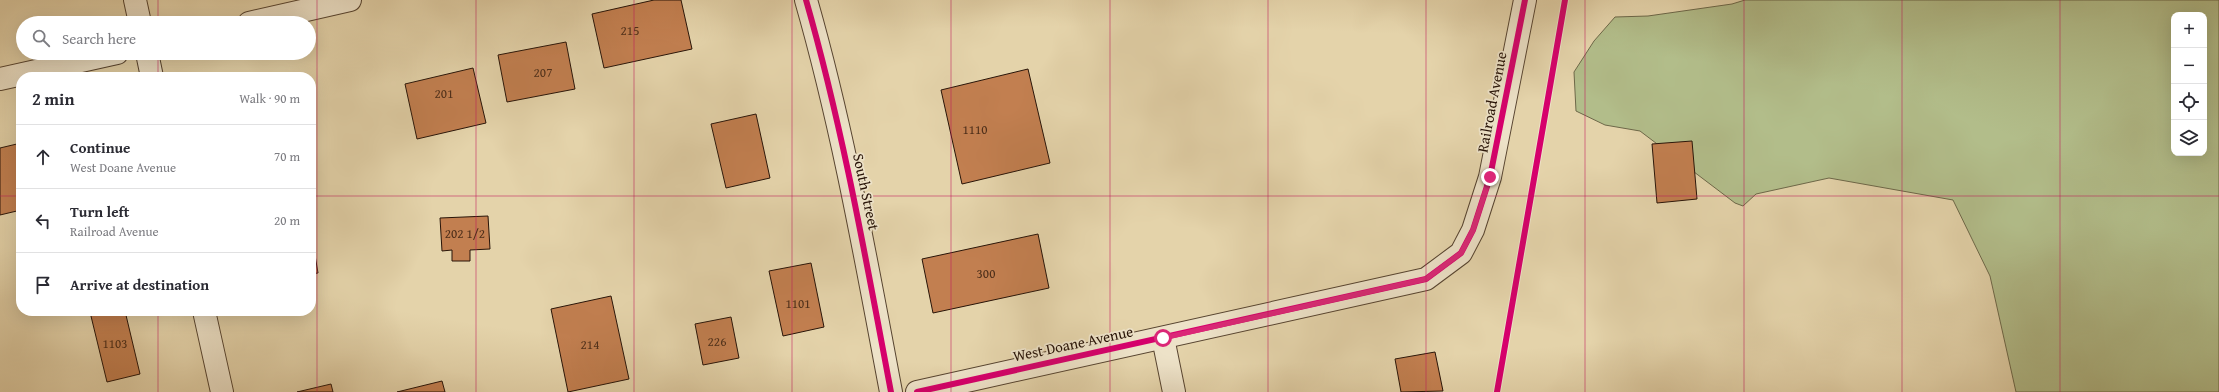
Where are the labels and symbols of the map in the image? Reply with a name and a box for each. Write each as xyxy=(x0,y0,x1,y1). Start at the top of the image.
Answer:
house number: 215 xyxy=(621,21,639,40)
street label: Railroad Avenue xyxy=(1471,50,1512,154)
house number: 207 xyxy=(534,63,552,82)
house number: 201 xyxy=(435,84,453,103)
house number: 1110 xyxy=(962,120,988,139)
street label: South Street xyxy=(848,152,885,233)
route end xyxy=(1481,168,1499,186)
house number: 202 1/2 xyxy=(445,224,485,243)
house number: 300 xyxy=(977,264,995,283)
house number: 1101 xyxy=(785,294,811,313)
street label: West Doane Avenue xyxy=(1011,321,1135,367)
route start xyxy=(1154,329,1172,347)
house number: 226 xyxy=(708,332,726,351)
house number: 1103 xyxy=(102,334,128,353)
house number: 214 xyxy=(581,335,599,354)

